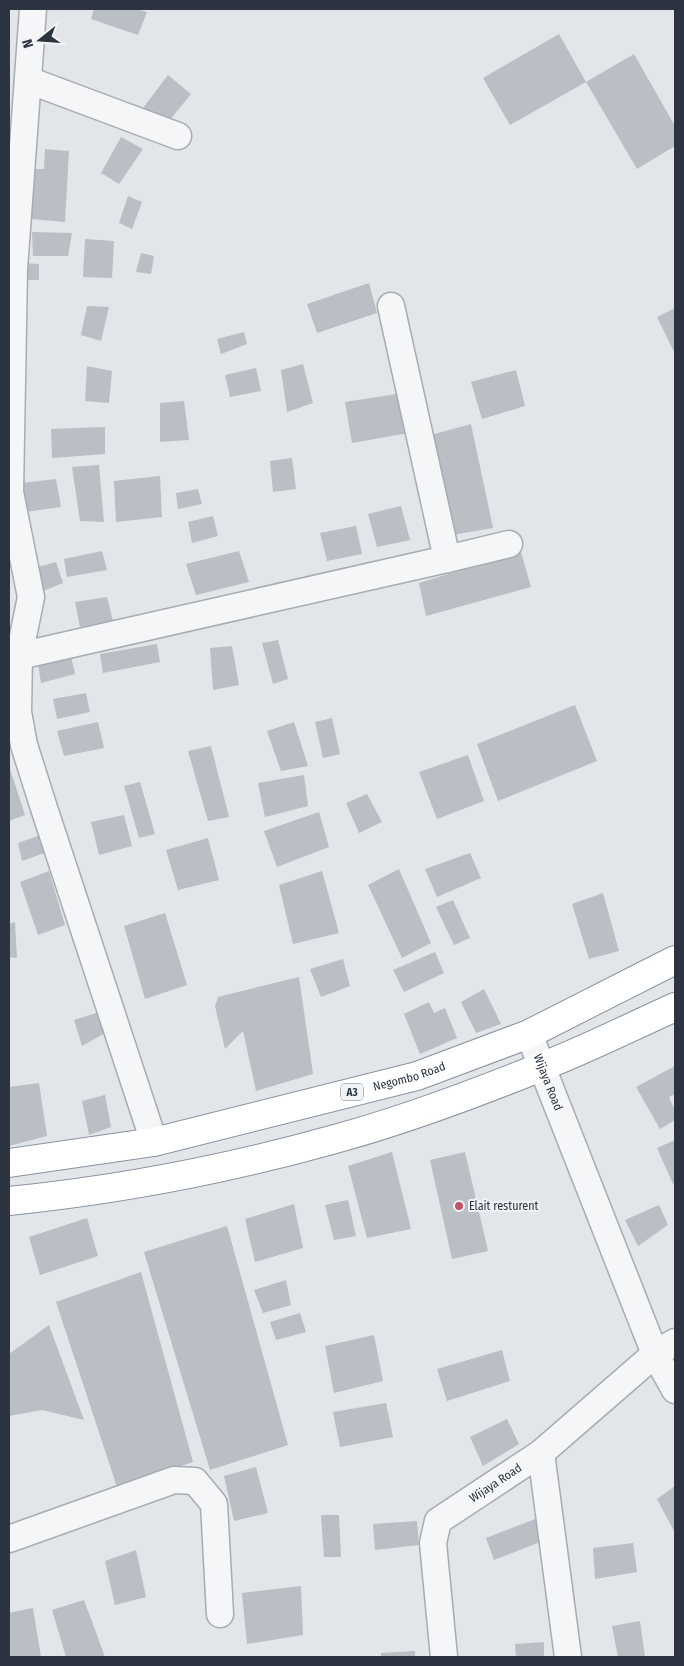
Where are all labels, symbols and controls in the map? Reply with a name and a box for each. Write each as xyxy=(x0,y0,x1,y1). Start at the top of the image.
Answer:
north arrow xyxy=(15,15,65,65)
text: N xyxy=(19,37,37,50)
street label: Wijaya Road xyxy=(531,1052,565,1113)
street label: Negombo Road xyxy=(372,1059,447,1094)
road number: A3 xyxy=(341,1084,363,1100)
place label: Elait resturent xyxy=(469,1199,539,1213)
marker: Elait resturent xyxy=(453,1200,465,1212)
street label: Wijaya Road xyxy=(467,1461,524,1505)

